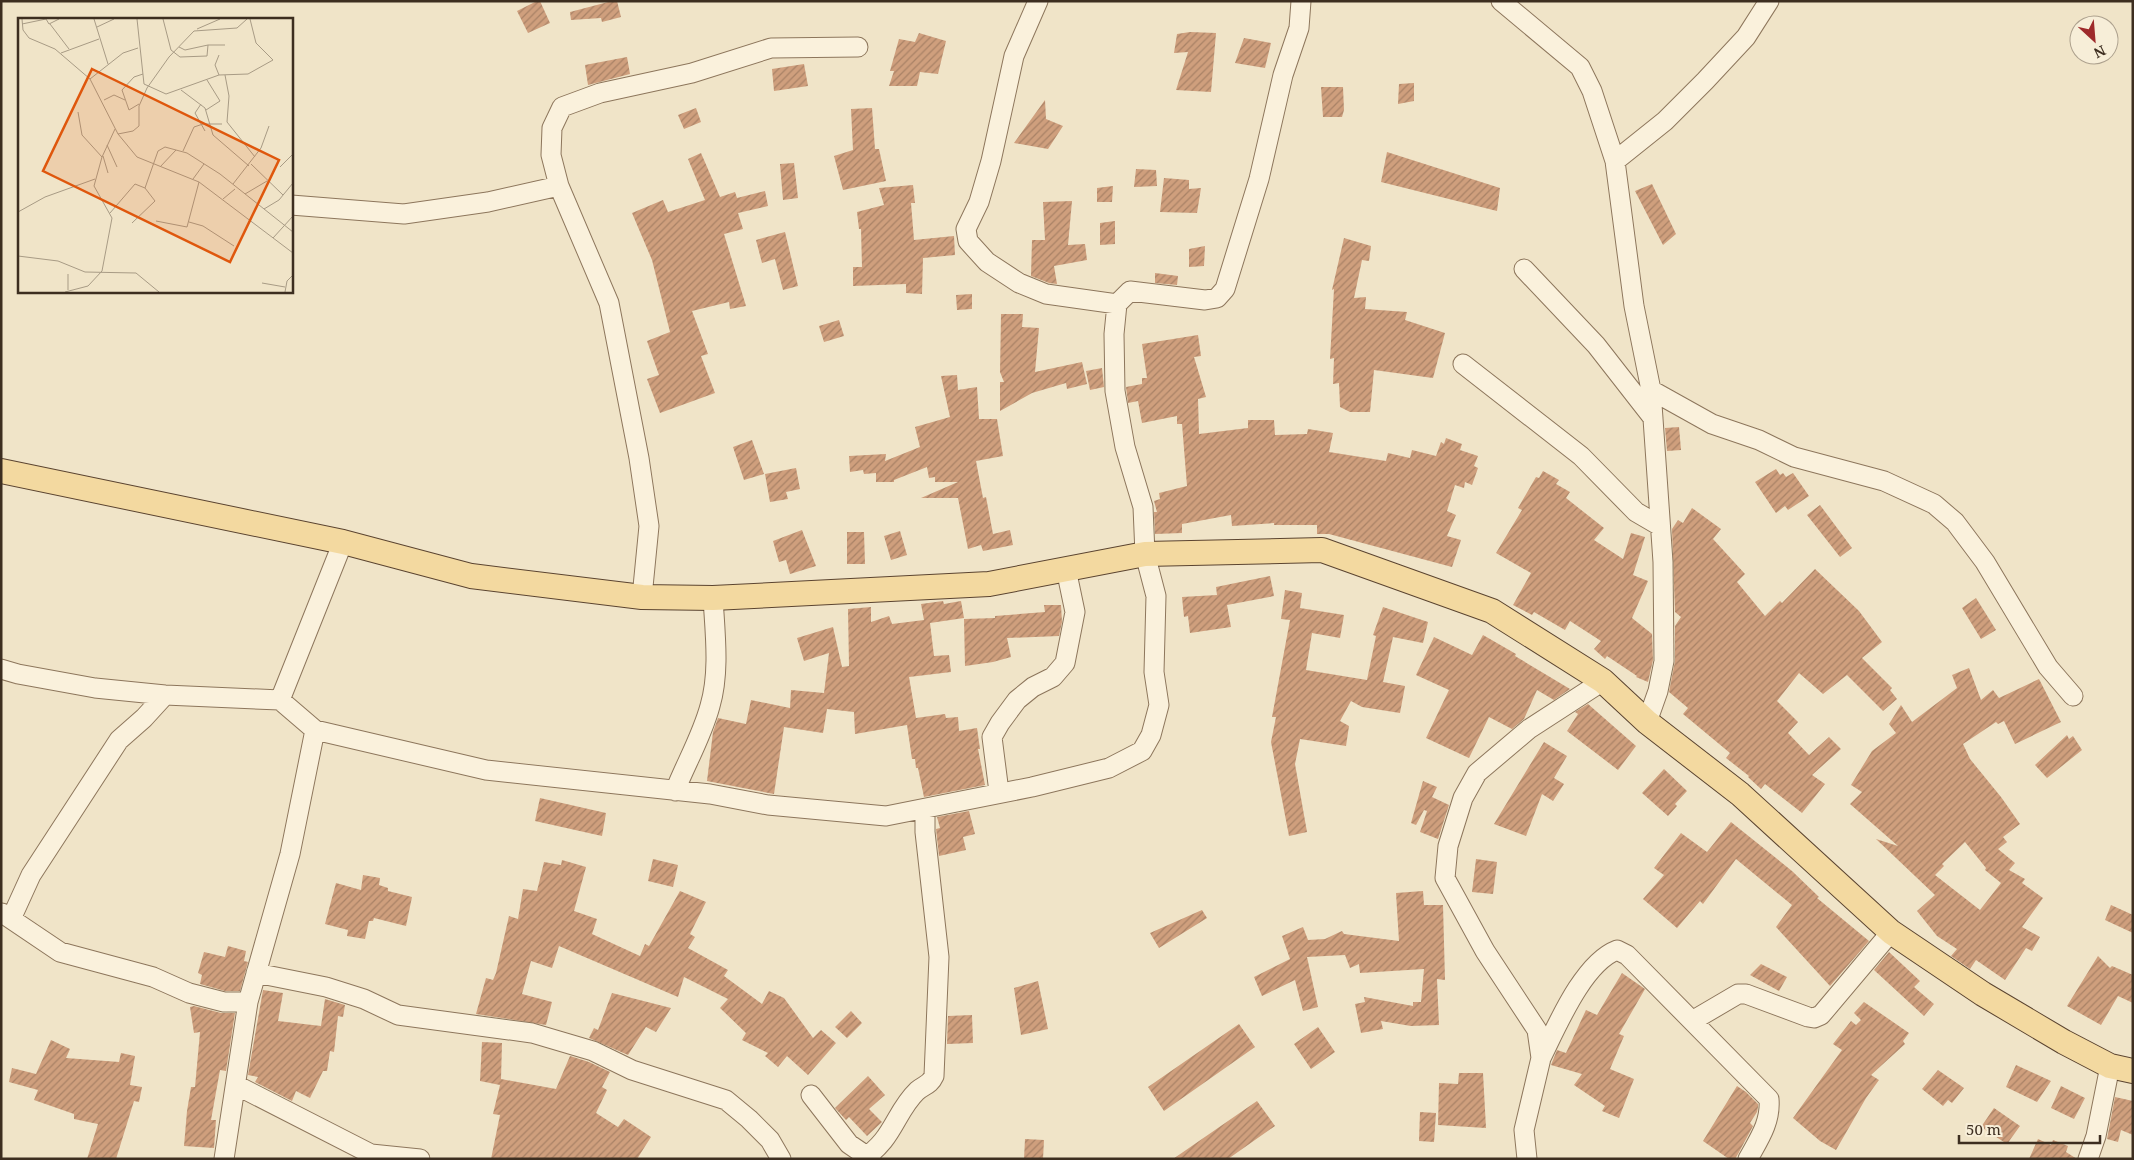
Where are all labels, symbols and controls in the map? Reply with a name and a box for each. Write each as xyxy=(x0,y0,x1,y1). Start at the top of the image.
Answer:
north arrow xyxy=(2069,15,2119,65)
inset map xyxy=(18,18,292,292)
text: N xyxy=(2091,41,2109,63)
scale bar xyxy=(1959,1112,2100,1144)
text: 50 m xyxy=(1966,1119,2001,1139)

